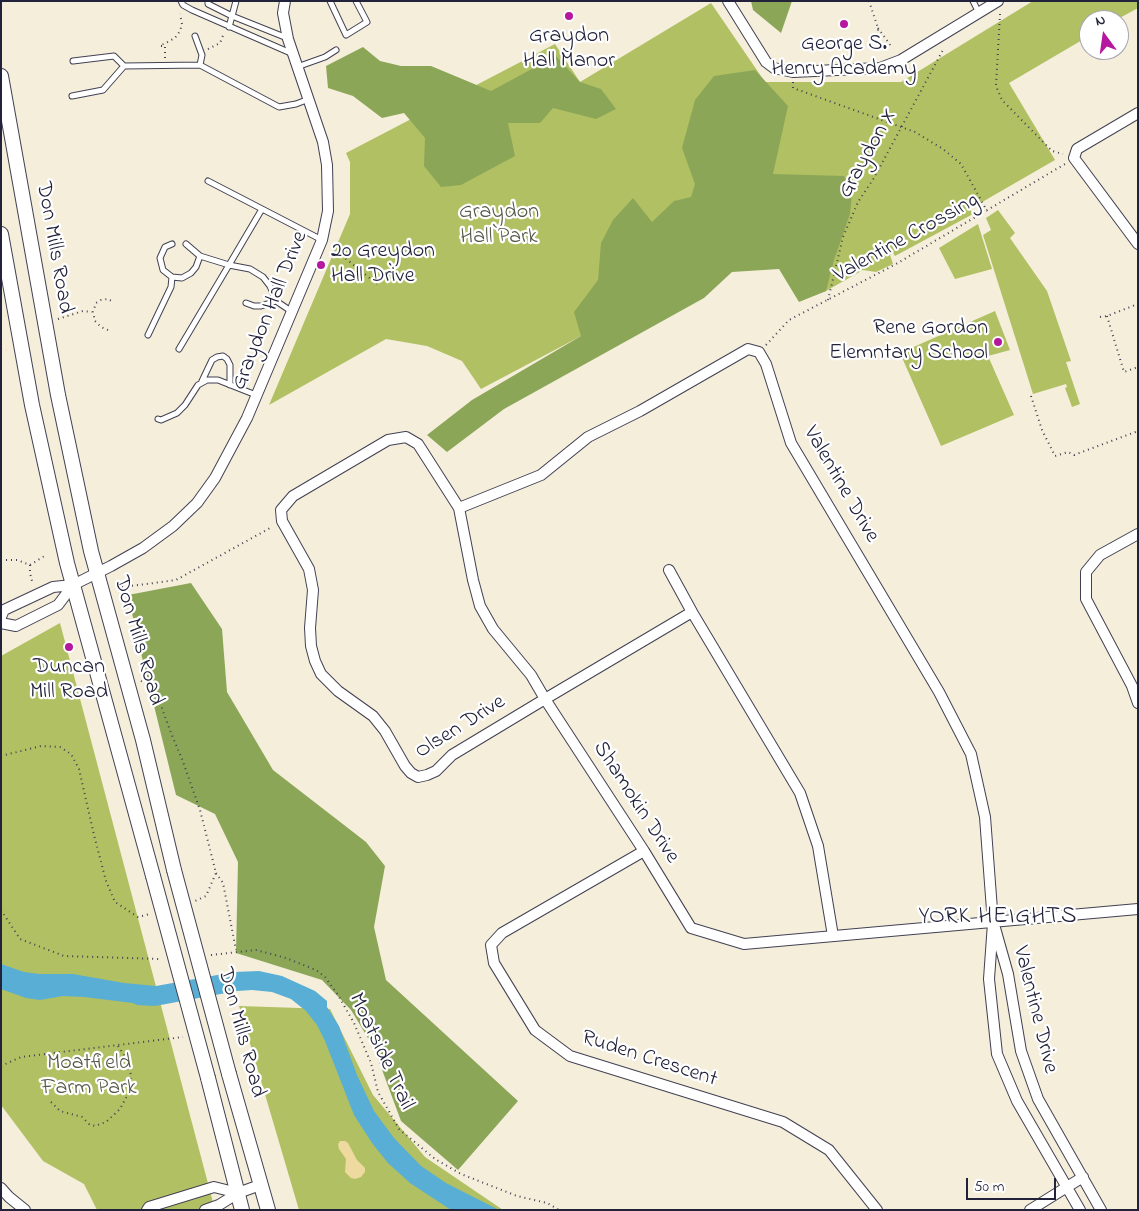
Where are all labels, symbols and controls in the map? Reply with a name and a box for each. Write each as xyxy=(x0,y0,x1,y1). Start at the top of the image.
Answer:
marker: Graydon Hall Manor xyxy=(563,10,575,22)
north arrow xyxy=(1079,10,1129,60)
text: N xyxy=(1093,10,1108,32)
marker: George S. Henry Academy xyxy=(838,18,850,30)
place label: Graydon Hall Manor xyxy=(523,24,615,76)
place label: George S. Henry Academy xyxy=(772,32,916,84)
street label: Graydon X xyxy=(834,105,904,203)
street label: Don Mills Road xyxy=(28,180,78,316)
street label: Valentine Crossing xyxy=(830,188,984,290)
park label: Graydon Hall Park xyxy=(459,200,539,252)
street label: Graydon Hall Drive xyxy=(227,228,315,394)
place label: 20 Greydon Hall Drive xyxy=(331,239,435,290)
marker: 20 Greydon Hall Drive xyxy=(315,259,327,271)
place label: Rene Gordon Elemntary School xyxy=(829,316,988,368)
marker: Rene Gordon Elemntary School xyxy=(992,336,1004,348)
street label: Valentine Drive xyxy=(796,422,884,548)
street label: Don Mills Road xyxy=(106,573,168,709)
marker: Duncan Mill Road xyxy=(63,641,75,653)
place label: Duncan Mill Road xyxy=(30,655,108,706)
street label: Olsen Drive xyxy=(411,690,511,766)
street label: Shamokin Drive xyxy=(586,737,684,869)
district label: YORK HEIGHTS xyxy=(917,904,1079,932)
street label: Valentine Drive xyxy=(1005,944,1063,1076)
street label: Don Mills Road xyxy=(210,965,270,1101)
street label: Moatside Trail xyxy=(341,989,419,1115)
street label: Ruden Crescent xyxy=(578,1026,720,1094)
park label: Moatfield Farm Park xyxy=(41,1051,137,1102)
scale bar xyxy=(969,1168,1059,1200)
text: 50 m xyxy=(974,1176,1004,1198)

